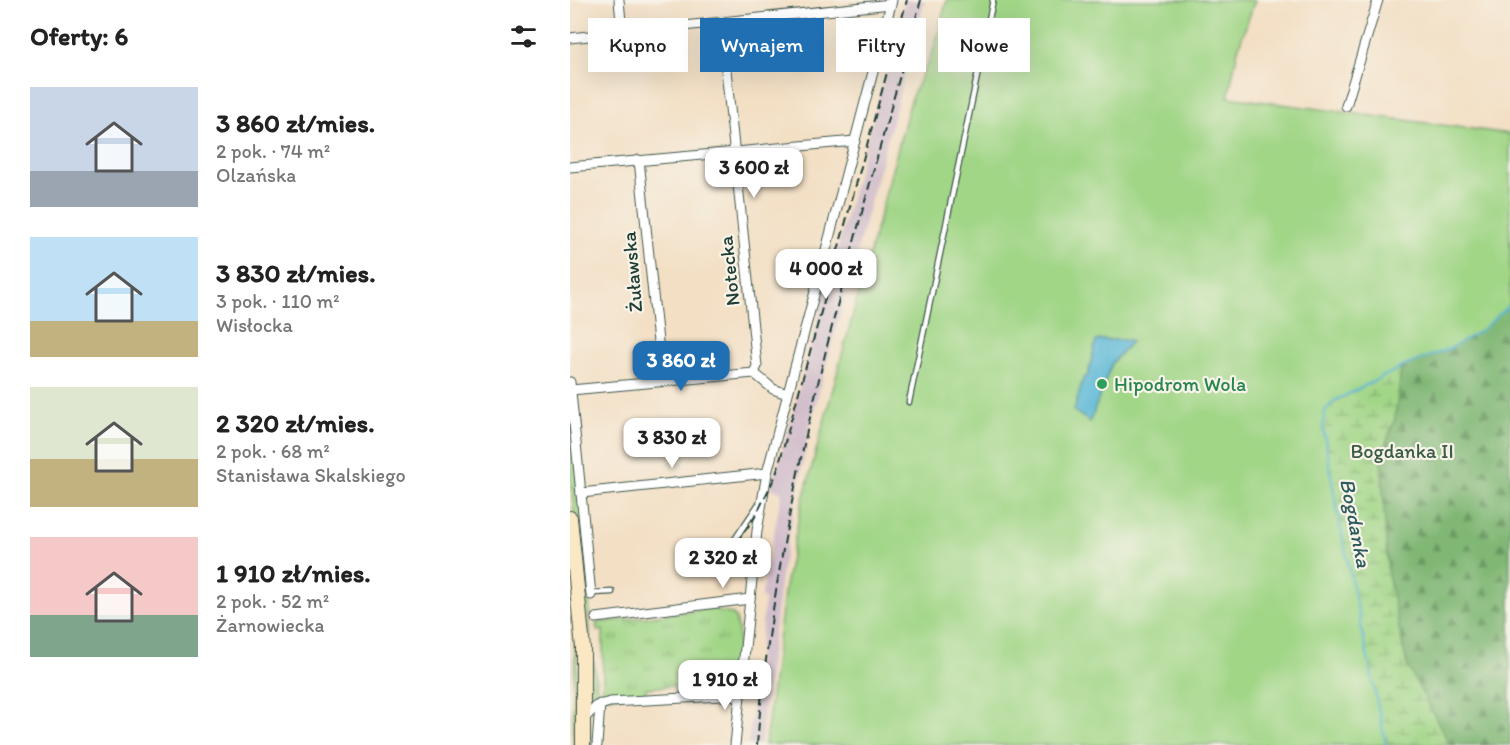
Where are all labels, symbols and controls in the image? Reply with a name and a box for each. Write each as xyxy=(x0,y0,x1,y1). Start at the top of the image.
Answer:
chip: Kupno xyxy=(588,18,688,72)
chip: Wynajem xyxy=(700,18,824,72)
chip: Filtry xyxy=(836,18,926,72)
chip: Nowe xyxy=(938,18,1030,72)
text: Oferty: 6 xyxy=(30,20,128,52)
icon: filters xyxy=(507,20,540,53)
text: 3 860 zł/mies. xyxy=(216,107,375,139)
icon: home xyxy=(78,111,150,183)
text: 2 pok. · 74 m² xyxy=(216,139,330,163)
pin: 3 600 zł xyxy=(692,148,816,199)
text: 3 600 zł xyxy=(719,155,789,179)
text: Olzańska xyxy=(216,163,296,187)
street label: Żuławska xyxy=(616,230,647,314)
street label: Notecka xyxy=(713,234,745,307)
pin: 4 000 zł xyxy=(764,249,888,300)
text: 4 000 zł xyxy=(790,256,862,280)
text: 3 830 zł/mies. xyxy=(216,257,376,289)
icon: home xyxy=(78,261,150,333)
text: 3 pok. · 110 m² xyxy=(216,289,340,313)
text: Wisłocka xyxy=(216,313,293,337)
pin: 3 860 zł xyxy=(619,341,743,392)
text: 3 860 zł xyxy=(647,348,715,372)
place label: Hipodrom Wola xyxy=(1114,372,1246,396)
marker: Hipodrom Wola xyxy=(1095,377,1109,391)
text: 2 320 zł/mies. xyxy=(216,407,375,439)
icon: home xyxy=(78,411,150,483)
pin: 3 830 zł xyxy=(610,418,734,469)
text: 3 830 zł xyxy=(637,425,707,449)
text: 2 pok. · 68 m² xyxy=(216,439,330,463)
park label: Bogdanka II xyxy=(1350,439,1454,463)
text: Stanisława Skalskiego xyxy=(216,463,406,487)
water label: Bogdanka xyxy=(1335,476,1377,570)
pin: 2 320 zł xyxy=(661,538,785,589)
text: 2 320 zł xyxy=(689,545,757,569)
text: 1 910 zł/mies. xyxy=(216,557,371,589)
icon: home xyxy=(78,561,150,633)
text: 2 pok. · 52 m² xyxy=(216,589,329,613)
text: Żarnowiecka xyxy=(216,613,324,637)
pin: 1 910 zł xyxy=(663,660,787,711)
text: 1 910 zł xyxy=(692,667,758,691)

